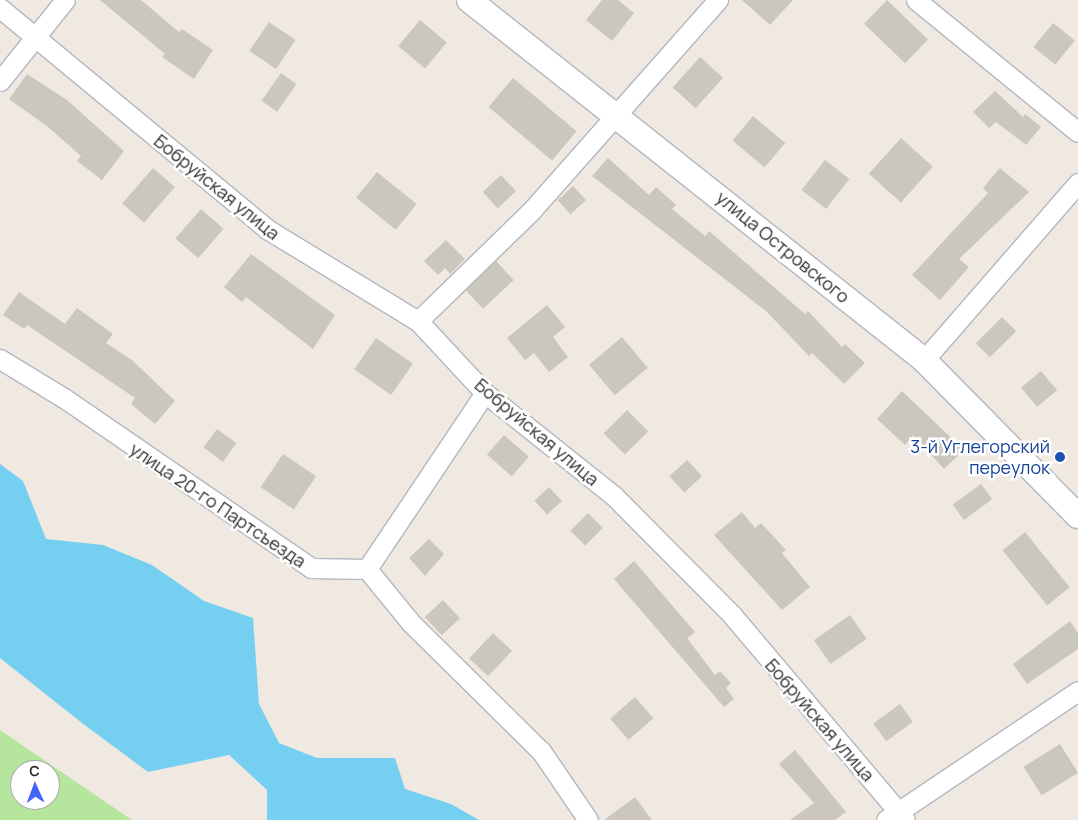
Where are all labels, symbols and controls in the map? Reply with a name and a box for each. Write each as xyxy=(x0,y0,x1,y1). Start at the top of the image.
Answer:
street label: Бобруйская улица xyxy=(150,130,284,244)
street label: улица Островского xyxy=(712,187,854,307)
street label: Бобруйская улица xyxy=(471,374,603,490)
place label: 3-й Углегорский переулок xyxy=(910,436,1050,478)
street label: улица 20-го Партсъезда xyxy=(126,438,310,572)
marker: 3-й Углегорский переулок xyxy=(1054,451,1066,463)
street label: Бобруйская улица xyxy=(761,654,879,786)
north arrow xyxy=(10,760,60,810)
text: С xyxy=(29,761,40,780)

